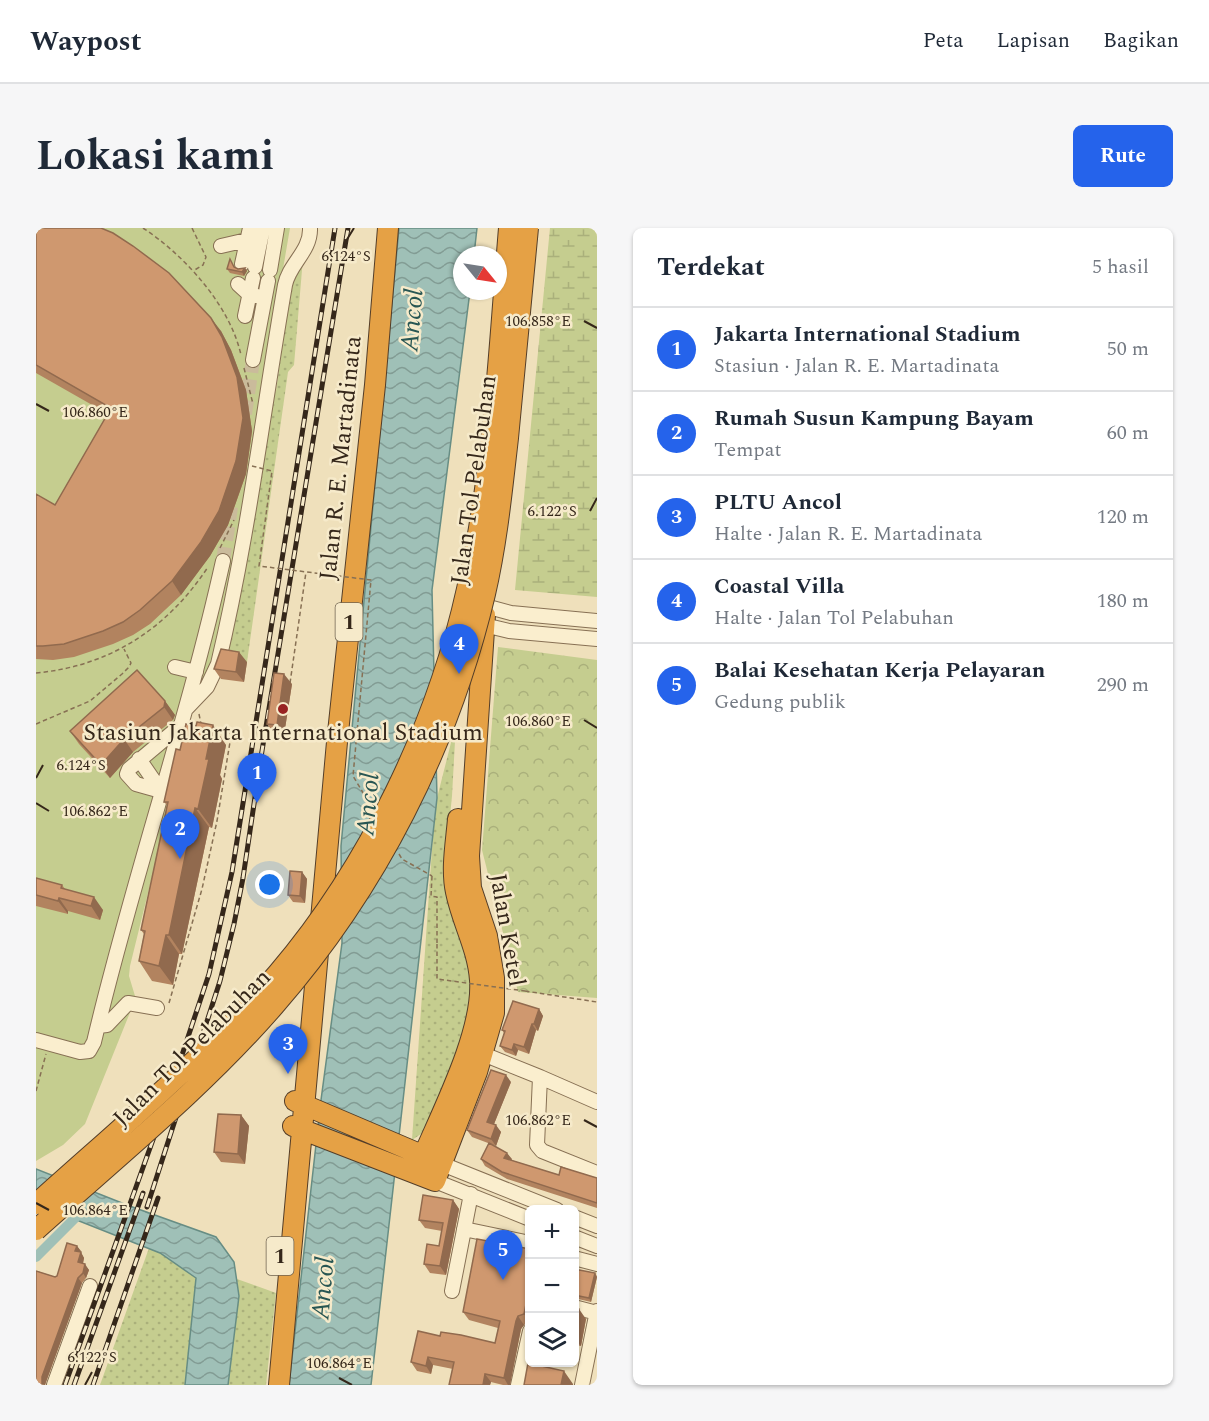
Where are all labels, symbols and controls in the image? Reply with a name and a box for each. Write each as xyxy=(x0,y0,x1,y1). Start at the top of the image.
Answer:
text: Waypost xyxy=(30,20,141,63)
text: Peta xyxy=(923,25,963,57)
text: Lapisan xyxy=(996,25,1070,57)
text: Bagikan xyxy=(1103,25,1179,57)
text: Lokasi kami xyxy=(36,125,274,188)
button: Rute xyxy=(1073,125,1173,187)
text: 6.124°S xyxy=(321,245,371,268)
north arrow xyxy=(453,246,507,300)
text: Terdekat xyxy=(657,247,765,287)
text: 5 hasil xyxy=(1092,252,1149,282)
water label: Ancol xyxy=(389,287,435,354)
text: 106.858°E xyxy=(505,310,571,333)
text: Jakarta International Stadium xyxy=(714,318,1021,351)
street label: Jalan R. E. Martadinata xyxy=(310,334,372,582)
text: 1 xyxy=(671,334,682,364)
text: 50 m xyxy=(1107,334,1149,364)
text: Stasiun · Jalan R. E. Martadinata xyxy=(714,351,999,381)
street label: Jalan Tol Pelabuhan xyxy=(441,373,507,587)
text: 106.860°E xyxy=(62,401,128,424)
text: Rumah Susun Kampung Bayam xyxy=(714,402,1034,435)
text: 2 xyxy=(671,418,682,448)
text: 60 m xyxy=(1107,418,1149,448)
text: Tempat xyxy=(714,435,782,465)
text: PLTU Ancol xyxy=(714,486,842,519)
text: 6.122°S xyxy=(527,500,577,523)
text: 3 xyxy=(671,502,682,532)
text: 120 m xyxy=(1097,502,1149,532)
text: Halte · Jalan R. E. Martadinata xyxy=(714,519,982,549)
text: Coastal Villa xyxy=(714,570,844,603)
text: 4 xyxy=(671,586,682,616)
text: 180 m xyxy=(1097,586,1149,616)
road number: 1 xyxy=(336,603,362,641)
text: Halte · Jalan Tol Pelabuhan xyxy=(714,603,954,633)
pin: 4 xyxy=(440,624,478,674)
text: Balai Kesehatan Kerja Pelayaran xyxy=(714,654,1045,687)
text: 5 xyxy=(671,670,682,700)
text: 290 m xyxy=(1097,670,1149,700)
text: Gedung publik xyxy=(714,687,846,717)
marker: Stasiun Jakarta International Stadium xyxy=(276,702,290,716)
text: 106.860°E xyxy=(505,710,571,733)
place label: Stasiun Jakarta International Stadium xyxy=(83,715,483,751)
text: 6.124°S xyxy=(56,754,106,777)
pin: 1 xyxy=(238,754,276,803)
water label: Ancol xyxy=(345,771,391,838)
text: 106.862°E xyxy=(62,800,128,823)
pin: 2 xyxy=(160,810,200,859)
your location xyxy=(255,870,284,899)
street label: Jalan Ketel xyxy=(479,870,535,990)
street label: Jalan Tol Pelabuhan xyxy=(104,960,280,1136)
pin: 3 xyxy=(268,1024,308,1074)
text: 106.862°E xyxy=(505,1109,571,1132)
text: 106.864°E xyxy=(62,1199,128,1222)
map controls xyxy=(525,1205,579,1367)
button: + xyxy=(525,1205,579,1259)
pin: 5 xyxy=(484,1230,522,1280)
road number: 1 xyxy=(266,1237,294,1275)
water label: Ancol xyxy=(300,1255,346,1322)
button: − xyxy=(525,1259,579,1313)
button: layers xyxy=(525,1313,579,1367)
text: 6.122°S xyxy=(67,1346,117,1369)
text: 106.864°E xyxy=(306,1352,372,1375)

